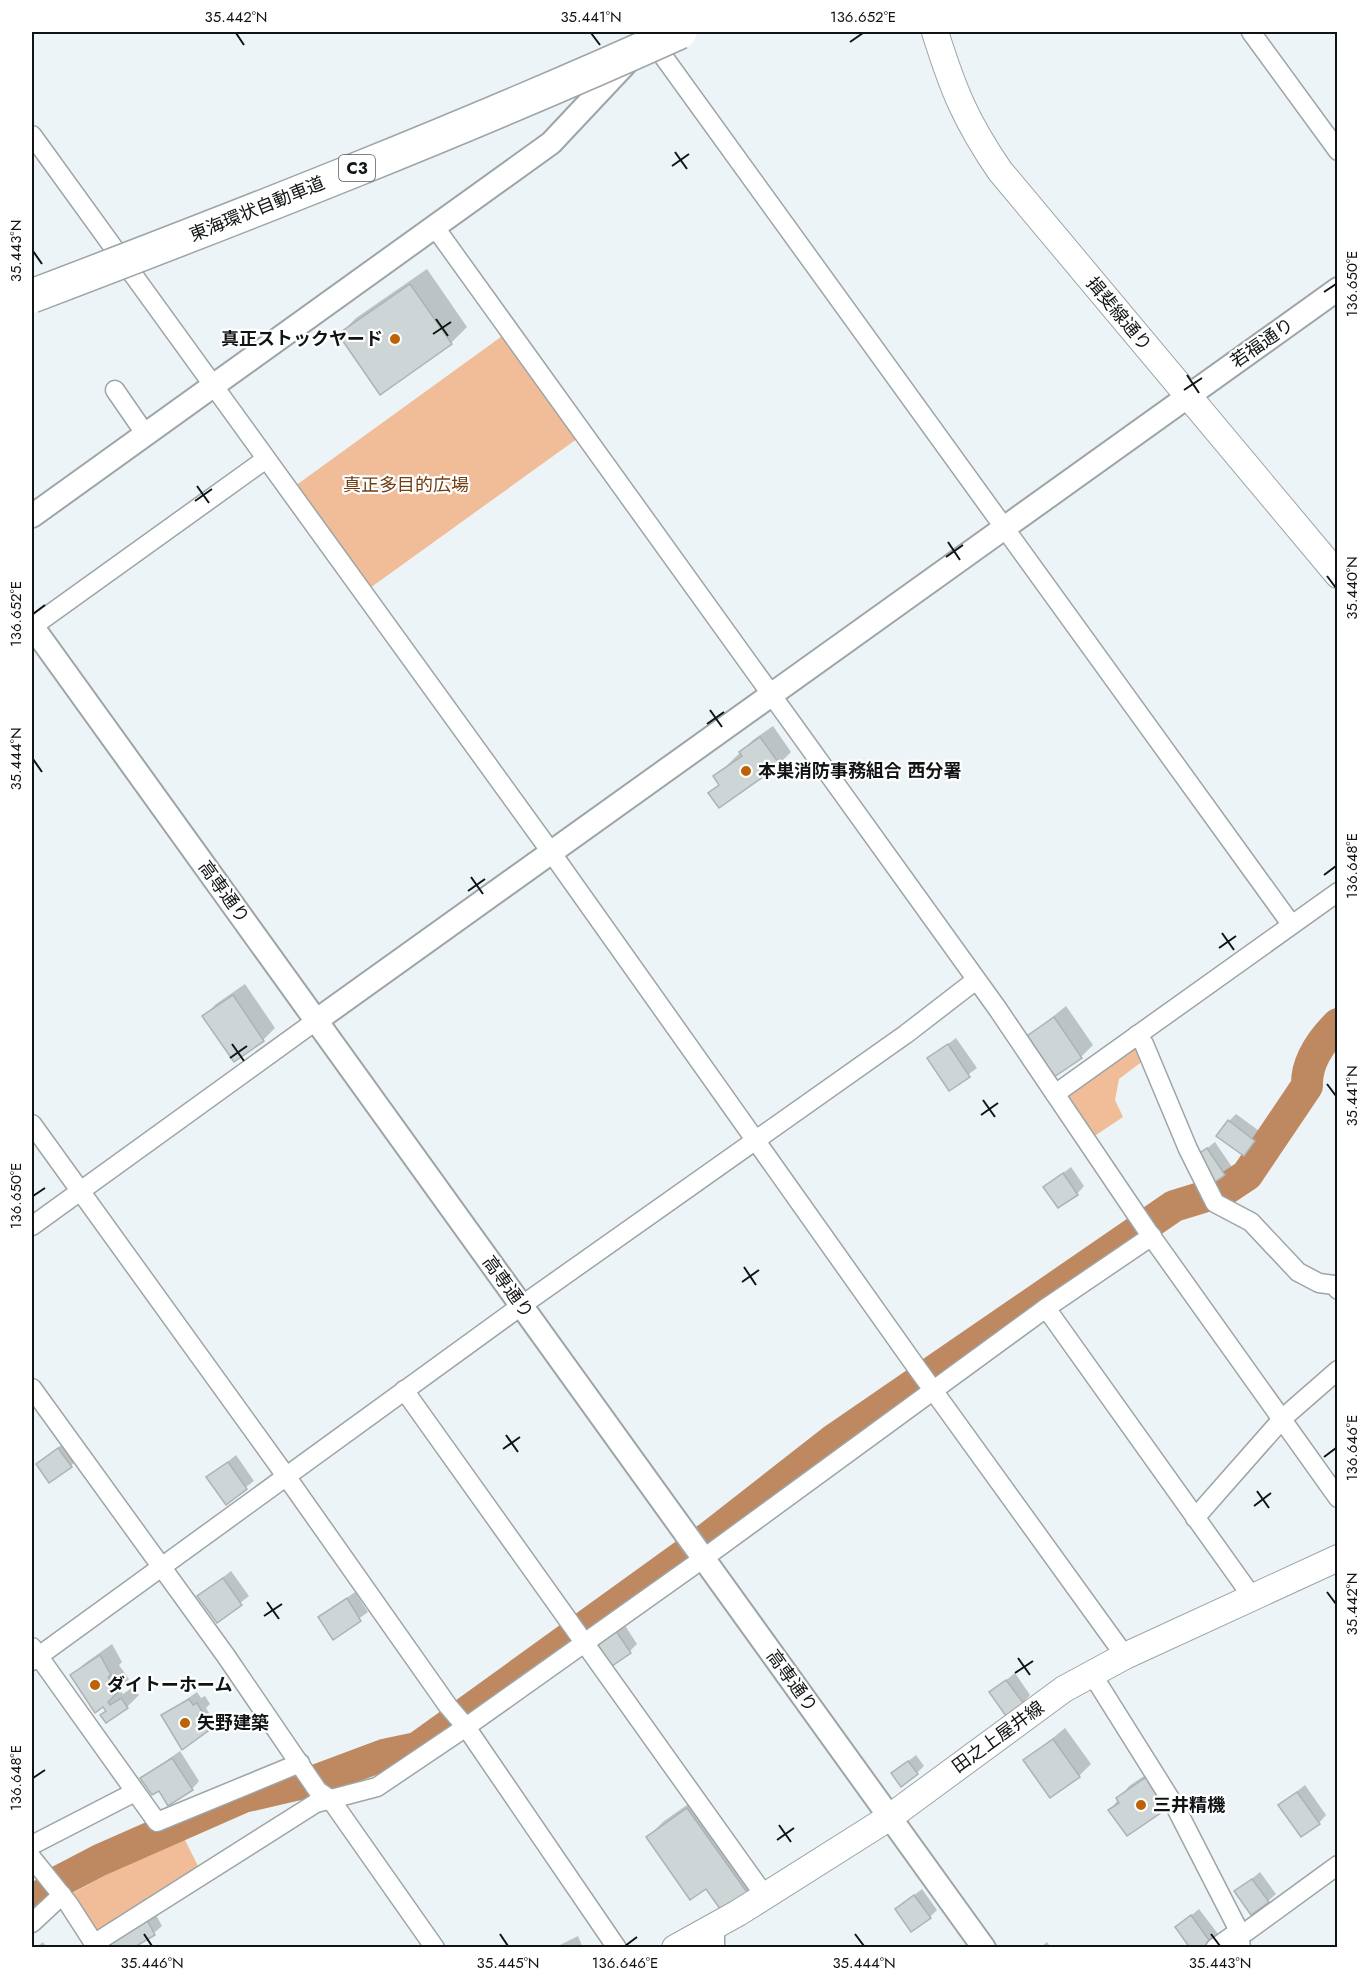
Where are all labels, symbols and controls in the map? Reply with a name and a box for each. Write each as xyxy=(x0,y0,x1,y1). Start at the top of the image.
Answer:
text: 35.442°N xyxy=(205,6,267,28)
text: 35.441°N xyxy=(560,6,622,28)
text: 136.652°E xyxy=(830,6,896,28)
road number: C3 xyxy=(339,155,375,181)
street label: 東海環状自動車道 xyxy=(185,170,329,248)
text: 35.443°N xyxy=(5,220,27,282)
text: 136.650°E xyxy=(1341,251,1363,317)
street label: 揖斐線通り xyxy=(1080,271,1158,357)
street label: 若福通り xyxy=(1225,312,1299,374)
place label: 真正ストックヤード xyxy=(221,326,383,352)
marker: 真正ストックヤード xyxy=(388,332,402,346)
park label: 真正多目的広場 xyxy=(343,472,469,498)
text: 35.440°N xyxy=(1341,556,1363,620)
text: 136.652°E xyxy=(5,581,27,647)
text: 35.444°N xyxy=(5,727,27,791)
place label: 本巣消防事務組合 西分署 xyxy=(758,758,961,784)
marker: 本巣消防事務組合 西分署 xyxy=(739,764,753,778)
text: 136.648°E xyxy=(1341,833,1363,899)
street label: 高専通り xyxy=(192,855,256,929)
text: 35.441°N xyxy=(1341,1065,1363,1127)
text: 136.650°E xyxy=(5,1163,27,1229)
street label: 高専通り xyxy=(476,1250,540,1324)
text: 136.646°E xyxy=(1341,1415,1363,1481)
text: 35.442°N xyxy=(1341,1573,1363,1635)
street label: 高専通り xyxy=(760,1644,824,1718)
place label: ダイトーホーム xyxy=(107,1672,232,1698)
marker: ダイトーホーム xyxy=(88,1678,102,1692)
street label: 田之上屋井線 xyxy=(947,1695,1049,1779)
place label: 矢野建築 xyxy=(197,1710,269,1736)
marker: 矢野建築 xyxy=(178,1716,192,1730)
text: 136.648°E xyxy=(5,1745,27,1811)
place label: 三井精機 xyxy=(1153,1792,1226,1818)
marker: 三井精機 xyxy=(1134,1798,1148,1812)
text: 35.446°N xyxy=(120,1952,184,1974)
text: 35.445°N xyxy=(477,1952,539,1974)
text: 136.646°E xyxy=(592,1952,658,1974)
text: 35.444°N xyxy=(832,1952,896,1974)
text: 35.443°N xyxy=(1189,1952,1251,1974)

